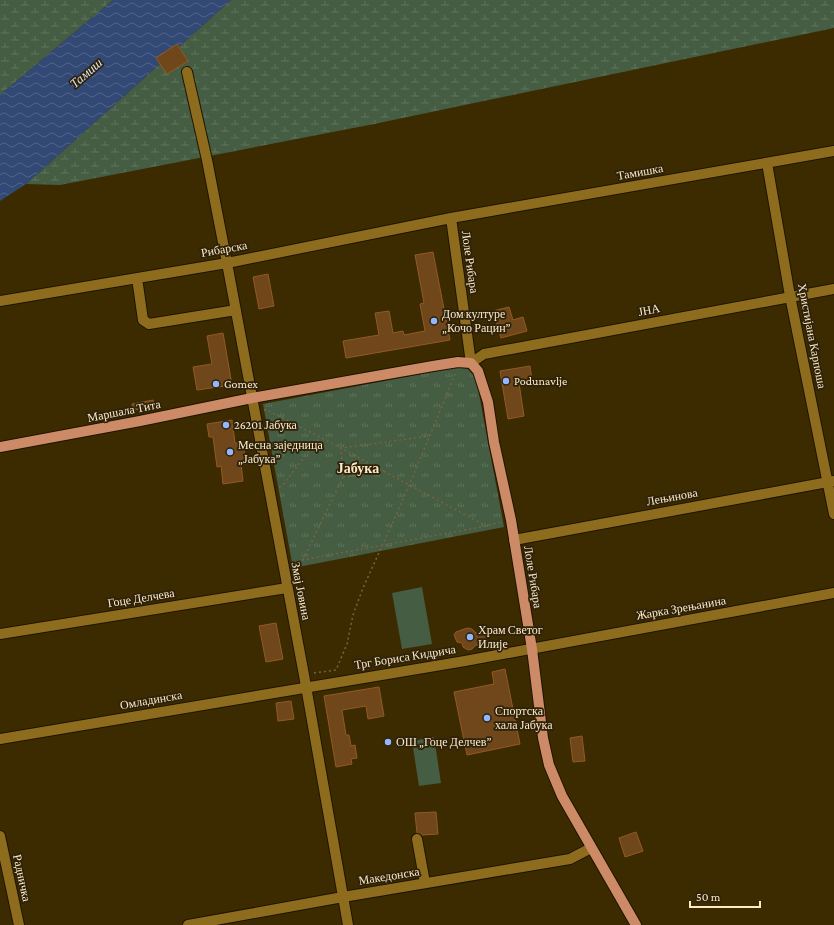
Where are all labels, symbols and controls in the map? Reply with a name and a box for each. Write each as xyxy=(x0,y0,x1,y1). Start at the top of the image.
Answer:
water label: Тамиш xyxy=(67,55,105,91)
street label: Тамишка xyxy=(616,161,665,183)
street label: Лоле Рибара xyxy=(459,230,481,295)
street label: Рибарска xyxy=(200,238,249,260)
street label: Христијана Карпоша xyxy=(795,282,829,390)
street label: ЈНА xyxy=(637,301,661,319)
place label: Дом културе „Кочо Рацин” xyxy=(442,307,511,335)
marker: Дом културе „Кочо Рацин” xyxy=(429,316,439,326)
place label: Podunavlje xyxy=(514,374,567,388)
marker: Podunavlje xyxy=(501,376,511,386)
place label: Gomex xyxy=(224,377,258,391)
marker: Gomex xyxy=(211,379,221,389)
street label: Маршала Тита xyxy=(86,397,163,425)
place label: 26201 Јабука xyxy=(234,418,298,432)
marker: 26201 Јабука xyxy=(221,420,231,430)
place label: Месна заједница „Јабука” xyxy=(238,438,323,466)
marker: Месна заједница „Јабука” xyxy=(225,447,235,457)
district label: Јабука xyxy=(337,460,379,476)
street label: Лењинова xyxy=(645,485,699,508)
street label: Лоле Рибара xyxy=(521,545,545,610)
street label: Змај Јовина xyxy=(289,561,314,622)
street label: Гоце Делчева xyxy=(106,586,176,610)
street label: Жарка Зрењанина xyxy=(635,593,728,623)
place label: Храм Светог Илије xyxy=(478,623,543,651)
marker: Храм Светог Илије xyxy=(465,632,475,642)
street label: Трг Бориса Кидрича xyxy=(353,642,457,672)
street label: Омладинска xyxy=(119,688,184,712)
place label: Спортска хала Јабука xyxy=(495,704,553,732)
marker: Спортска хала Јабука xyxy=(482,713,492,723)
place label: ОШ „Гоце Делчев” xyxy=(396,735,492,749)
marker: ОШ „Гоце Делчев” xyxy=(383,737,393,747)
street label: Радничка xyxy=(10,853,34,904)
street label: Македонска xyxy=(358,864,421,888)
scale bar xyxy=(690,883,760,909)
text: 50 m xyxy=(696,890,721,904)

